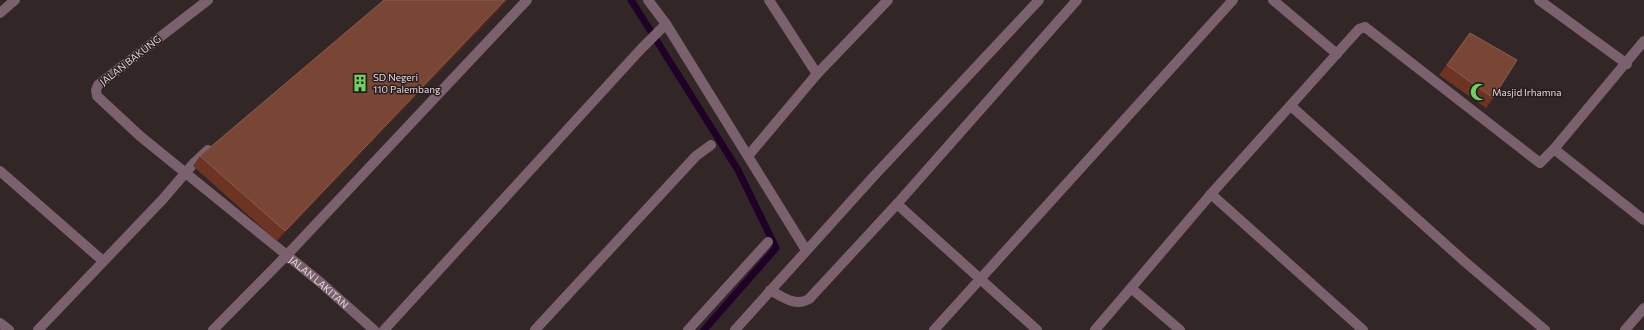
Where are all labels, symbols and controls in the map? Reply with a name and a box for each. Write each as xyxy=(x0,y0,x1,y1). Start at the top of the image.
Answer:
street label: JALAN BAKUNG xyxy=(97,32,163,88)
place label: SD Negeri 110 Palembang xyxy=(373,71,441,95)
building icon: SD Negeri 110 Palembang xyxy=(350,73,370,93)
mosque icon: Masjid Irhamna xyxy=(1469,82,1489,102)
place label: Masjid Irhamna xyxy=(1492,86,1562,98)
street label: JALAN LAKITAN xyxy=(287,253,351,310)

